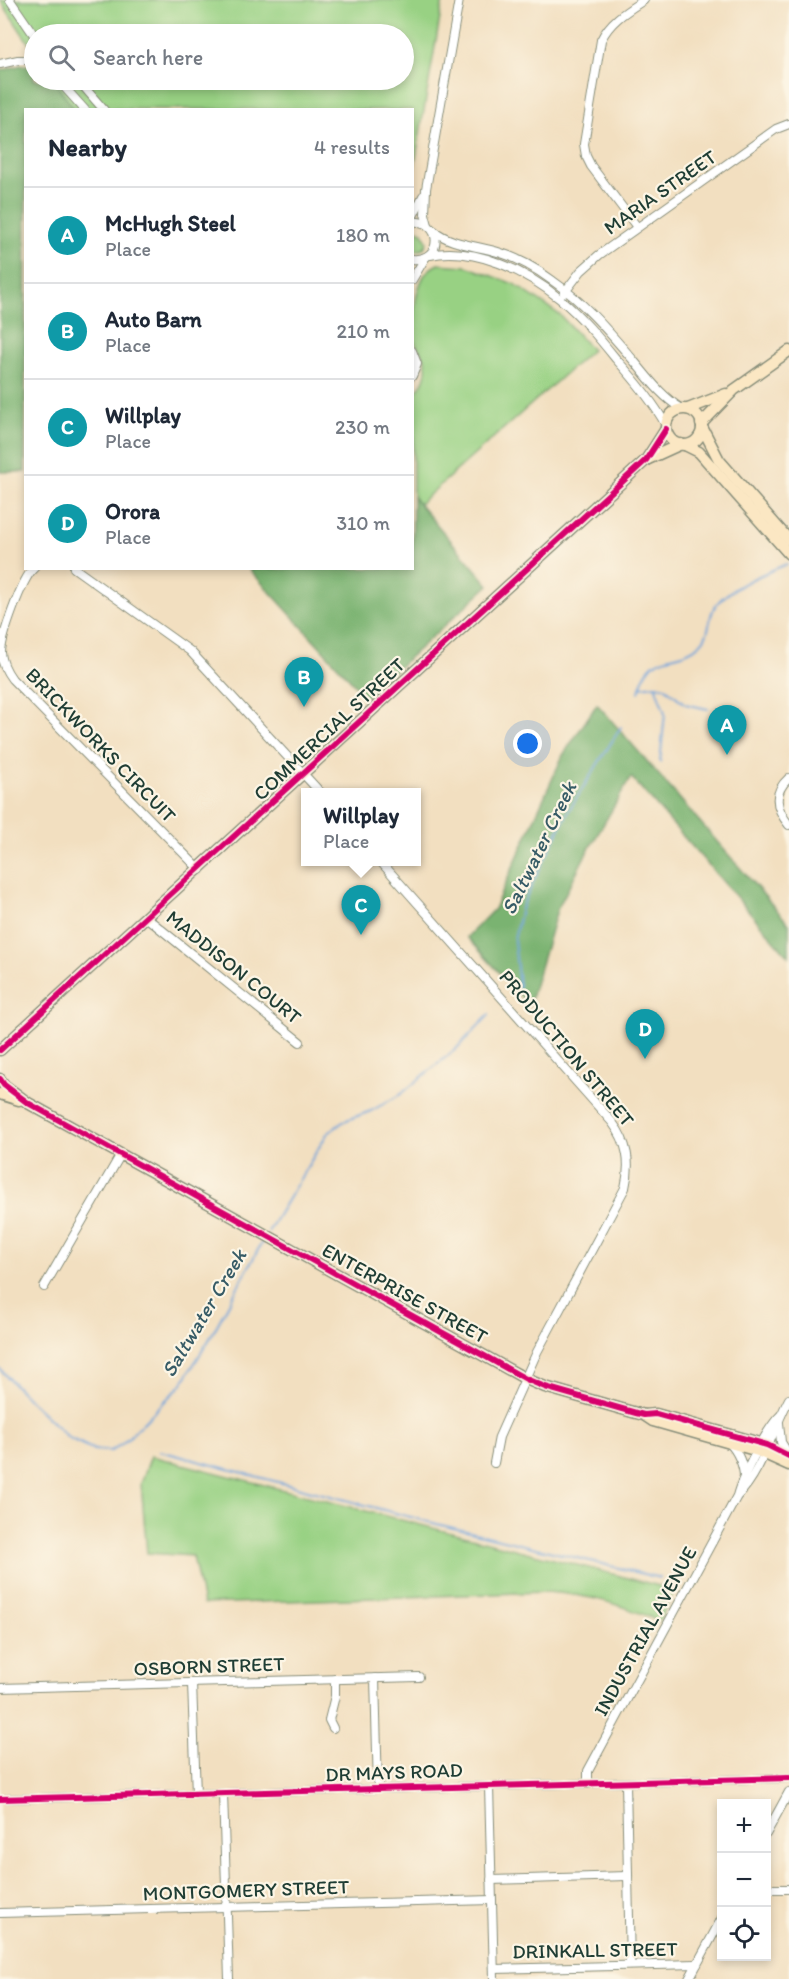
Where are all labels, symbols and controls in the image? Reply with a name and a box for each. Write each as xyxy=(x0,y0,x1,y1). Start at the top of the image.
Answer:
search box xyxy=(24,24,414,90)
icon: search xyxy=(45,41,78,74)
text: Search here xyxy=(93,44,203,71)
text: Nearby xyxy=(48,131,127,163)
text: 4 results xyxy=(314,135,390,159)
street label: MARIA STREET xyxy=(599,144,721,240)
text: McHugh Steel xyxy=(105,210,236,237)
text: A xyxy=(61,223,74,247)
text: 180 m xyxy=(336,223,390,247)
text: Place xyxy=(105,237,151,261)
text: Auto Barn xyxy=(105,306,202,333)
text: B xyxy=(61,319,74,343)
text: 210 m xyxy=(337,319,390,343)
text: Place xyxy=(105,333,151,357)
text: Willplay xyxy=(105,402,181,429)
text: C xyxy=(61,415,74,439)
text: 230 m xyxy=(335,415,390,439)
text: Place xyxy=(105,429,151,453)
text: Orora xyxy=(105,498,160,525)
text: D xyxy=(61,511,74,535)
text: 310 m xyxy=(336,511,390,535)
text: Place xyxy=(105,525,151,549)
street label: COMMERCIAL STREET xyxy=(248,653,410,805)
pin: B xyxy=(284,658,324,707)
street label: BRICKWORKS CIRCUIT xyxy=(21,663,181,827)
pin: A xyxy=(708,706,746,755)
your location xyxy=(513,729,542,758)
water label: Saltwater Creek xyxy=(496,776,582,918)
popup xyxy=(301,788,421,866)
text: Willplay xyxy=(323,802,399,829)
text: Place xyxy=(323,829,369,853)
pin: C xyxy=(342,886,380,935)
street label: MADDISON COURT xyxy=(161,905,307,1029)
street label: PRODUCTION STREET xyxy=(494,965,640,1131)
pin: D xyxy=(626,1010,664,1059)
street label: ENTERPRISE STREET xyxy=(318,1238,492,1348)
water label: Saltwater Creek xyxy=(156,1243,252,1381)
street label: INDUSTRIAL AVENUE xyxy=(588,1542,702,1720)
street label: OSBORN STREET xyxy=(133,1651,285,1681)
street label: DR MAYS ROAD xyxy=(325,1758,463,1786)
map controls xyxy=(717,1799,771,1961)
button: + xyxy=(717,1799,771,1853)
button: − xyxy=(717,1853,771,1907)
street label: MONTGOMERY STREET xyxy=(142,1874,350,1906)
button: locate xyxy=(717,1907,771,1961)
street label: DRINKALL STREET xyxy=(512,1937,678,1963)

